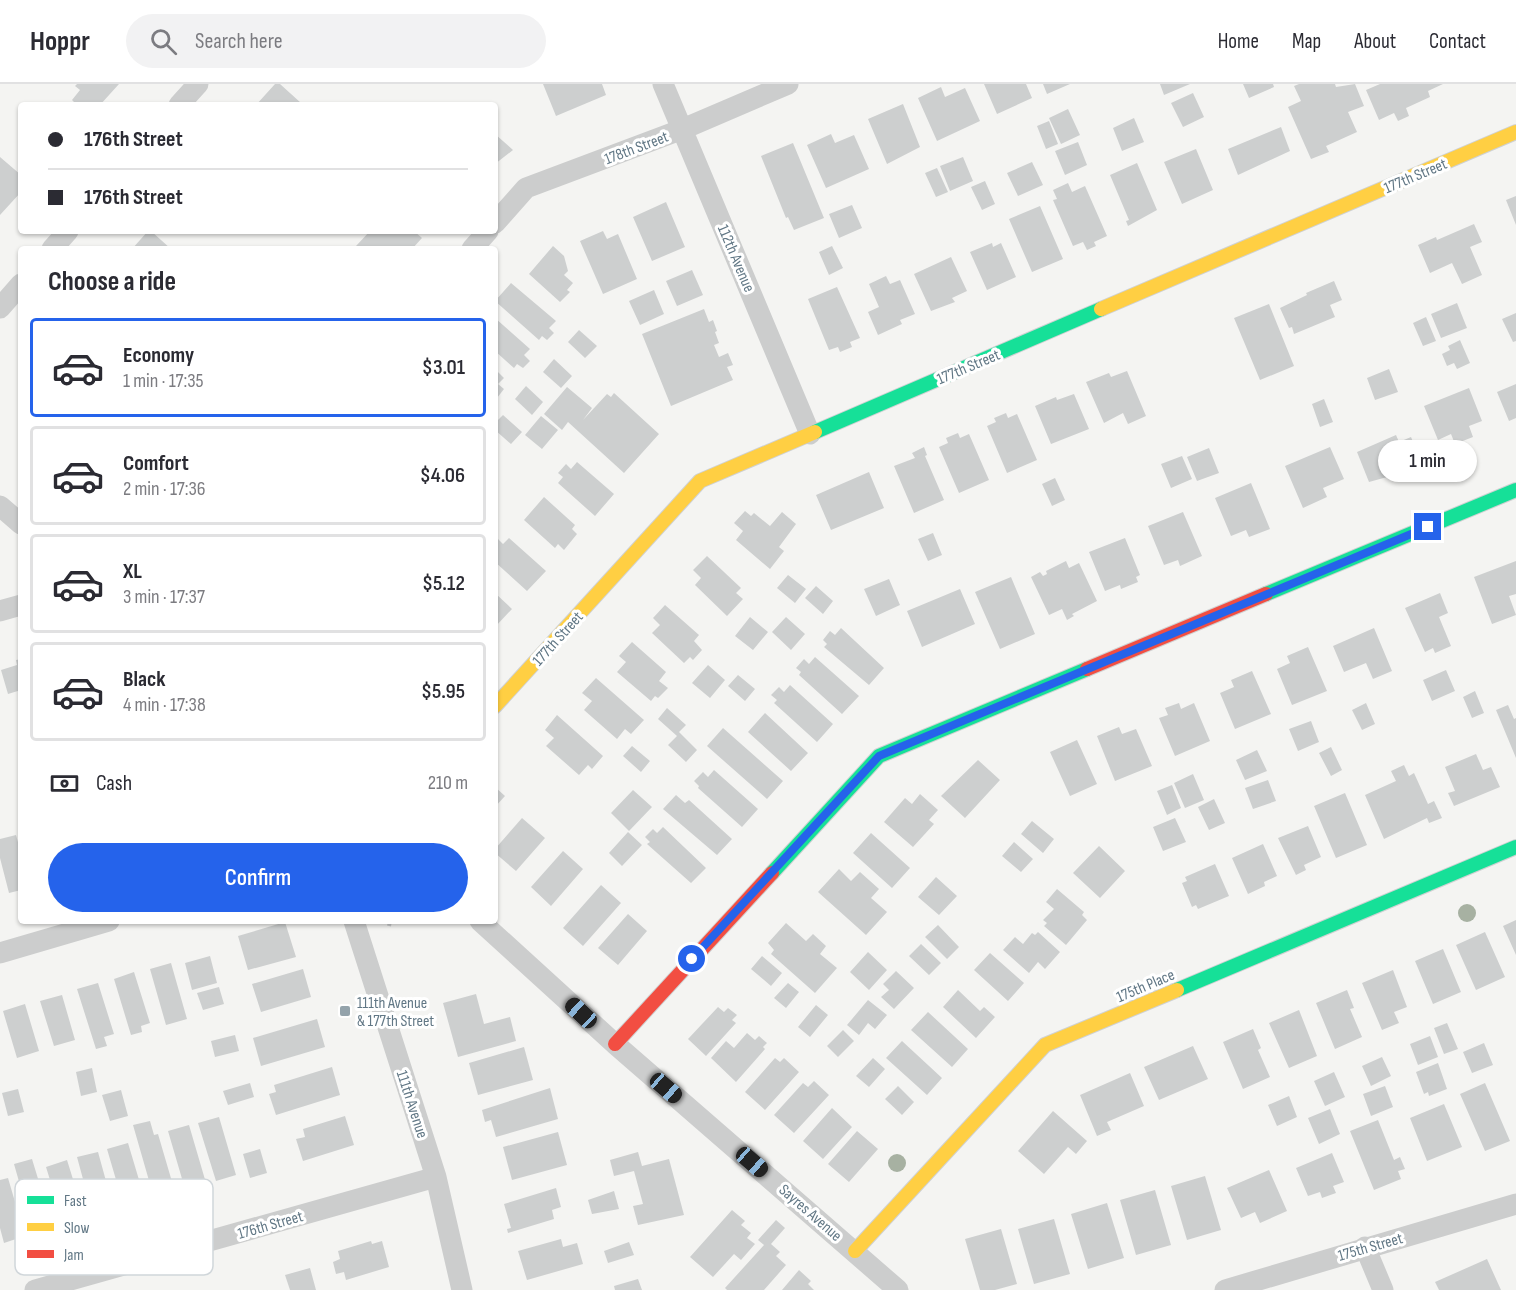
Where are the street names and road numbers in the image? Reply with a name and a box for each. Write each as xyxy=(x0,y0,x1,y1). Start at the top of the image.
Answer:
street label: 178th Street xyxy=(602,127,671,169)
street label: 177th Street xyxy=(1381,155,1450,198)
street label: 112th Avenue xyxy=(713,222,758,295)
street label: 177th Street xyxy=(934,346,1003,389)
street label: 177th Street xyxy=(529,608,588,670)
street label: 175th Place xyxy=(1114,966,1178,1007)
street label: 111th Avenue xyxy=(392,1068,431,1141)
street label: Sayres Avenue xyxy=(775,1181,845,1246)
street label: 176th Street xyxy=(236,1207,305,1244)
street label: 175th Street xyxy=(1336,1229,1405,1266)

